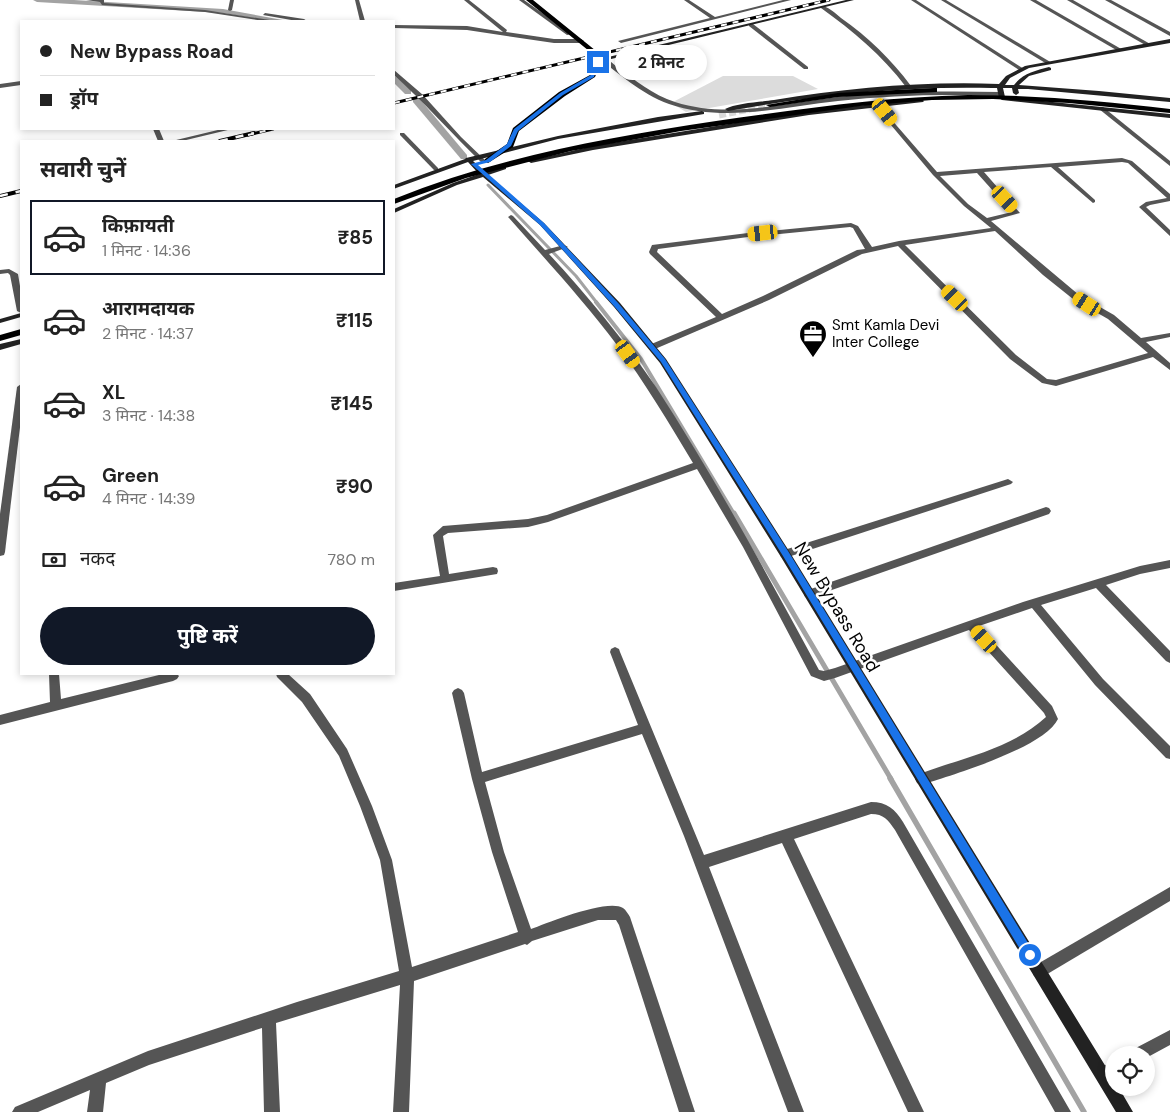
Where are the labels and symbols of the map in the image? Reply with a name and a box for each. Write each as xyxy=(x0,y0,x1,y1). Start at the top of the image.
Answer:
callout: 2 मिनट xyxy=(616,44,708,80)
route end xyxy=(587,51,609,73)
car xyxy=(869,96,900,128)
car xyxy=(989,183,1020,215)
car xyxy=(747,224,778,242)
car xyxy=(938,282,971,314)
car xyxy=(1070,290,1103,318)
place label: Smt Kamla Devi Inter College xyxy=(832,315,939,352)
office icon: Smt Kamla Devi Inter College xyxy=(798,319,828,358)
car xyxy=(613,337,642,371)
street label: New Bypass Road xyxy=(789,538,885,676)
car xyxy=(968,623,999,655)
route start xyxy=(1019,944,1041,966)

